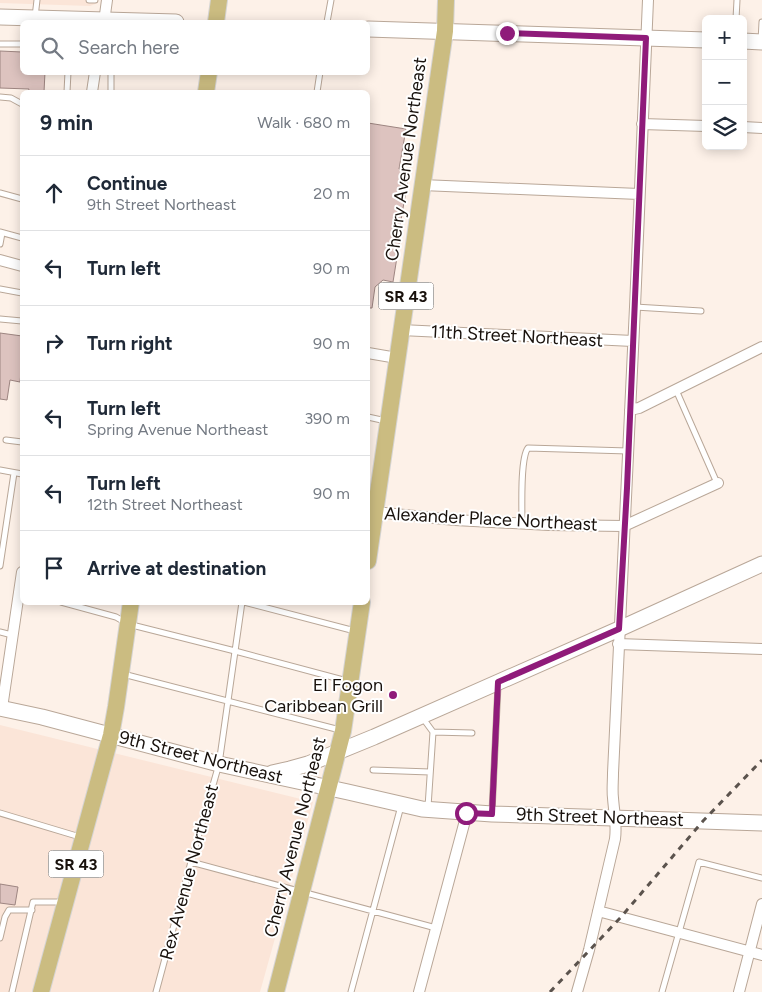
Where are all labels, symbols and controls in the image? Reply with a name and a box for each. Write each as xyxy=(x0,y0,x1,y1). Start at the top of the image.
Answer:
map controls xyxy=(702,15,747,150)
button: + xyxy=(702,15,747,60)
search box xyxy=(20,20,370,75)
route end xyxy=(496,22,519,45)
icon: search xyxy=(38,34,66,62)
text: Search here xyxy=(78,36,180,59)
street label: Cherry Avenue Northeast xyxy=(381,55,431,262)
button: − xyxy=(702,60,747,105)
button: layers xyxy=(702,105,747,150)
text: 9 min xyxy=(40,110,93,135)
text: Walk · 680 m xyxy=(257,113,350,132)
text: Continue xyxy=(87,172,167,195)
icon: ahead xyxy=(40,179,68,207)
text: 20 m xyxy=(313,184,350,203)
text: 9th Street Northeast xyxy=(87,195,236,214)
icon: left xyxy=(40,254,68,282)
text: Turn left xyxy=(87,257,161,280)
text: 90 m xyxy=(313,259,350,278)
road number: SR 43 xyxy=(378,282,434,310)
street label: 11th Street Northeast xyxy=(430,321,604,352)
icon: right xyxy=(40,329,68,357)
text: Turn right xyxy=(87,332,173,355)
text: 90 m xyxy=(313,334,350,353)
text: Turn left xyxy=(87,397,161,420)
icon: left xyxy=(40,404,68,432)
text: 390 m xyxy=(304,409,350,428)
text: Spring Avenue Northeast xyxy=(87,420,268,439)
text: Turn left xyxy=(87,472,161,495)
icon: left xyxy=(40,479,68,507)
text: 90 m xyxy=(313,484,350,503)
text: 12th Street Northeast xyxy=(87,495,243,514)
street label: Alexander Place Northeast xyxy=(384,502,598,536)
icon: arrive xyxy=(40,554,68,582)
text: Arrive at destination xyxy=(87,557,266,580)
place label: El Fogon Caribbean Grill xyxy=(264,674,383,717)
marker: El Fogon Caribbean Grill xyxy=(387,689,399,701)
street label: 9th Street Northeast xyxy=(117,726,285,788)
street label: Cherry Avenue Northeast xyxy=(259,734,331,939)
street label: Rex Avenue Northeast xyxy=(155,782,223,962)
route start xyxy=(455,802,478,825)
street label: 9th Street Northeast xyxy=(516,803,684,831)
road number: SR 43 xyxy=(48,851,104,878)

